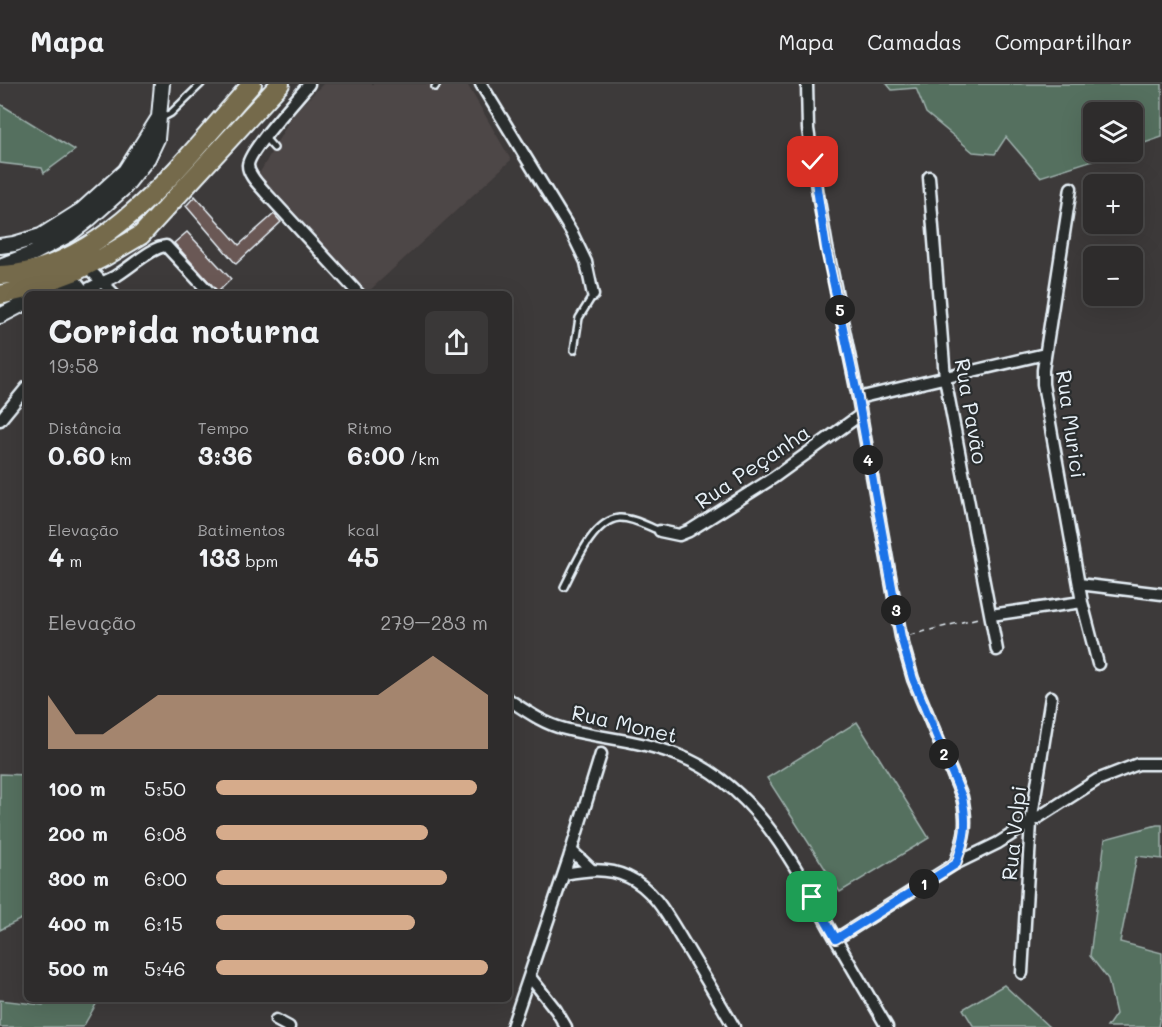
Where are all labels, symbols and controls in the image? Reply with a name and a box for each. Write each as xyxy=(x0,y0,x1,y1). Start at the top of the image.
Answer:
text: Mapa xyxy=(30,23,105,59)
text: Mapa xyxy=(778,28,834,55)
text: Camadas xyxy=(867,28,962,55)
text: Compartilhar xyxy=(995,28,1132,55)
map controls xyxy=(1083,102,1143,306)
button: layers xyxy=(1083,102,1143,162)
pin xyxy=(787,136,838,187)
icon: check xyxy=(796,145,829,178)
button: + xyxy=(1083,174,1143,234)
button: − xyxy=(1083,246,1143,306)
pin: 5 xyxy=(825,295,855,325)
text: 5 xyxy=(835,299,845,320)
text: Corrida noturna xyxy=(48,308,320,351)
button: share xyxy=(425,311,488,374)
text: 19:58 xyxy=(48,352,99,378)
street label: Rua Pavão xyxy=(949,356,995,466)
street label: Rua Murici xyxy=(1051,368,1093,480)
text: Distância xyxy=(48,417,122,438)
text: Tempo xyxy=(198,417,249,438)
text: Ritmo xyxy=(347,417,392,438)
street label: Rua Peçanha xyxy=(689,418,815,514)
text: 0.60 xyxy=(48,438,105,472)
text: 3:36 xyxy=(198,438,253,472)
text: 6:00 xyxy=(347,438,405,472)
pin: 4 xyxy=(853,445,883,475)
text: km xyxy=(105,448,132,469)
text: /km xyxy=(405,448,440,469)
text: 4 xyxy=(863,449,873,470)
text: Elevação xyxy=(48,519,118,540)
text: Batimentos xyxy=(198,519,285,540)
text: kcal xyxy=(347,519,379,540)
text: 4 xyxy=(48,540,64,574)
text: 133 xyxy=(198,540,240,574)
text: 45 xyxy=(347,540,379,574)
text: m xyxy=(64,550,82,571)
text: bpm xyxy=(240,550,278,571)
pin: 3 xyxy=(881,595,911,625)
text: 3 xyxy=(891,599,901,620)
text: Elevação xyxy=(48,609,136,635)
text: 279–283 m xyxy=(380,609,488,635)
street label: Rua Monet xyxy=(569,698,681,748)
pin: 2 xyxy=(929,739,959,769)
text: 2 xyxy=(940,743,948,764)
text: 100 m xyxy=(48,775,106,801)
text: 5:50 xyxy=(144,775,186,801)
street label: Rua Volpi xyxy=(995,784,1031,882)
text: 200 m xyxy=(48,820,108,846)
text: 6:08 xyxy=(144,820,187,846)
text: 300 m xyxy=(48,865,109,891)
text: 6:00 xyxy=(144,865,187,891)
pin: 1 xyxy=(909,869,939,899)
pin xyxy=(786,871,837,922)
text: 1 xyxy=(920,873,928,894)
icon: arrive xyxy=(795,880,828,913)
text: 400 m xyxy=(48,910,109,936)
text: 6:15 xyxy=(144,910,183,936)
text: 500 m xyxy=(48,955,108,981)
text: 5:46 xyxy=(144,955,186,981)

